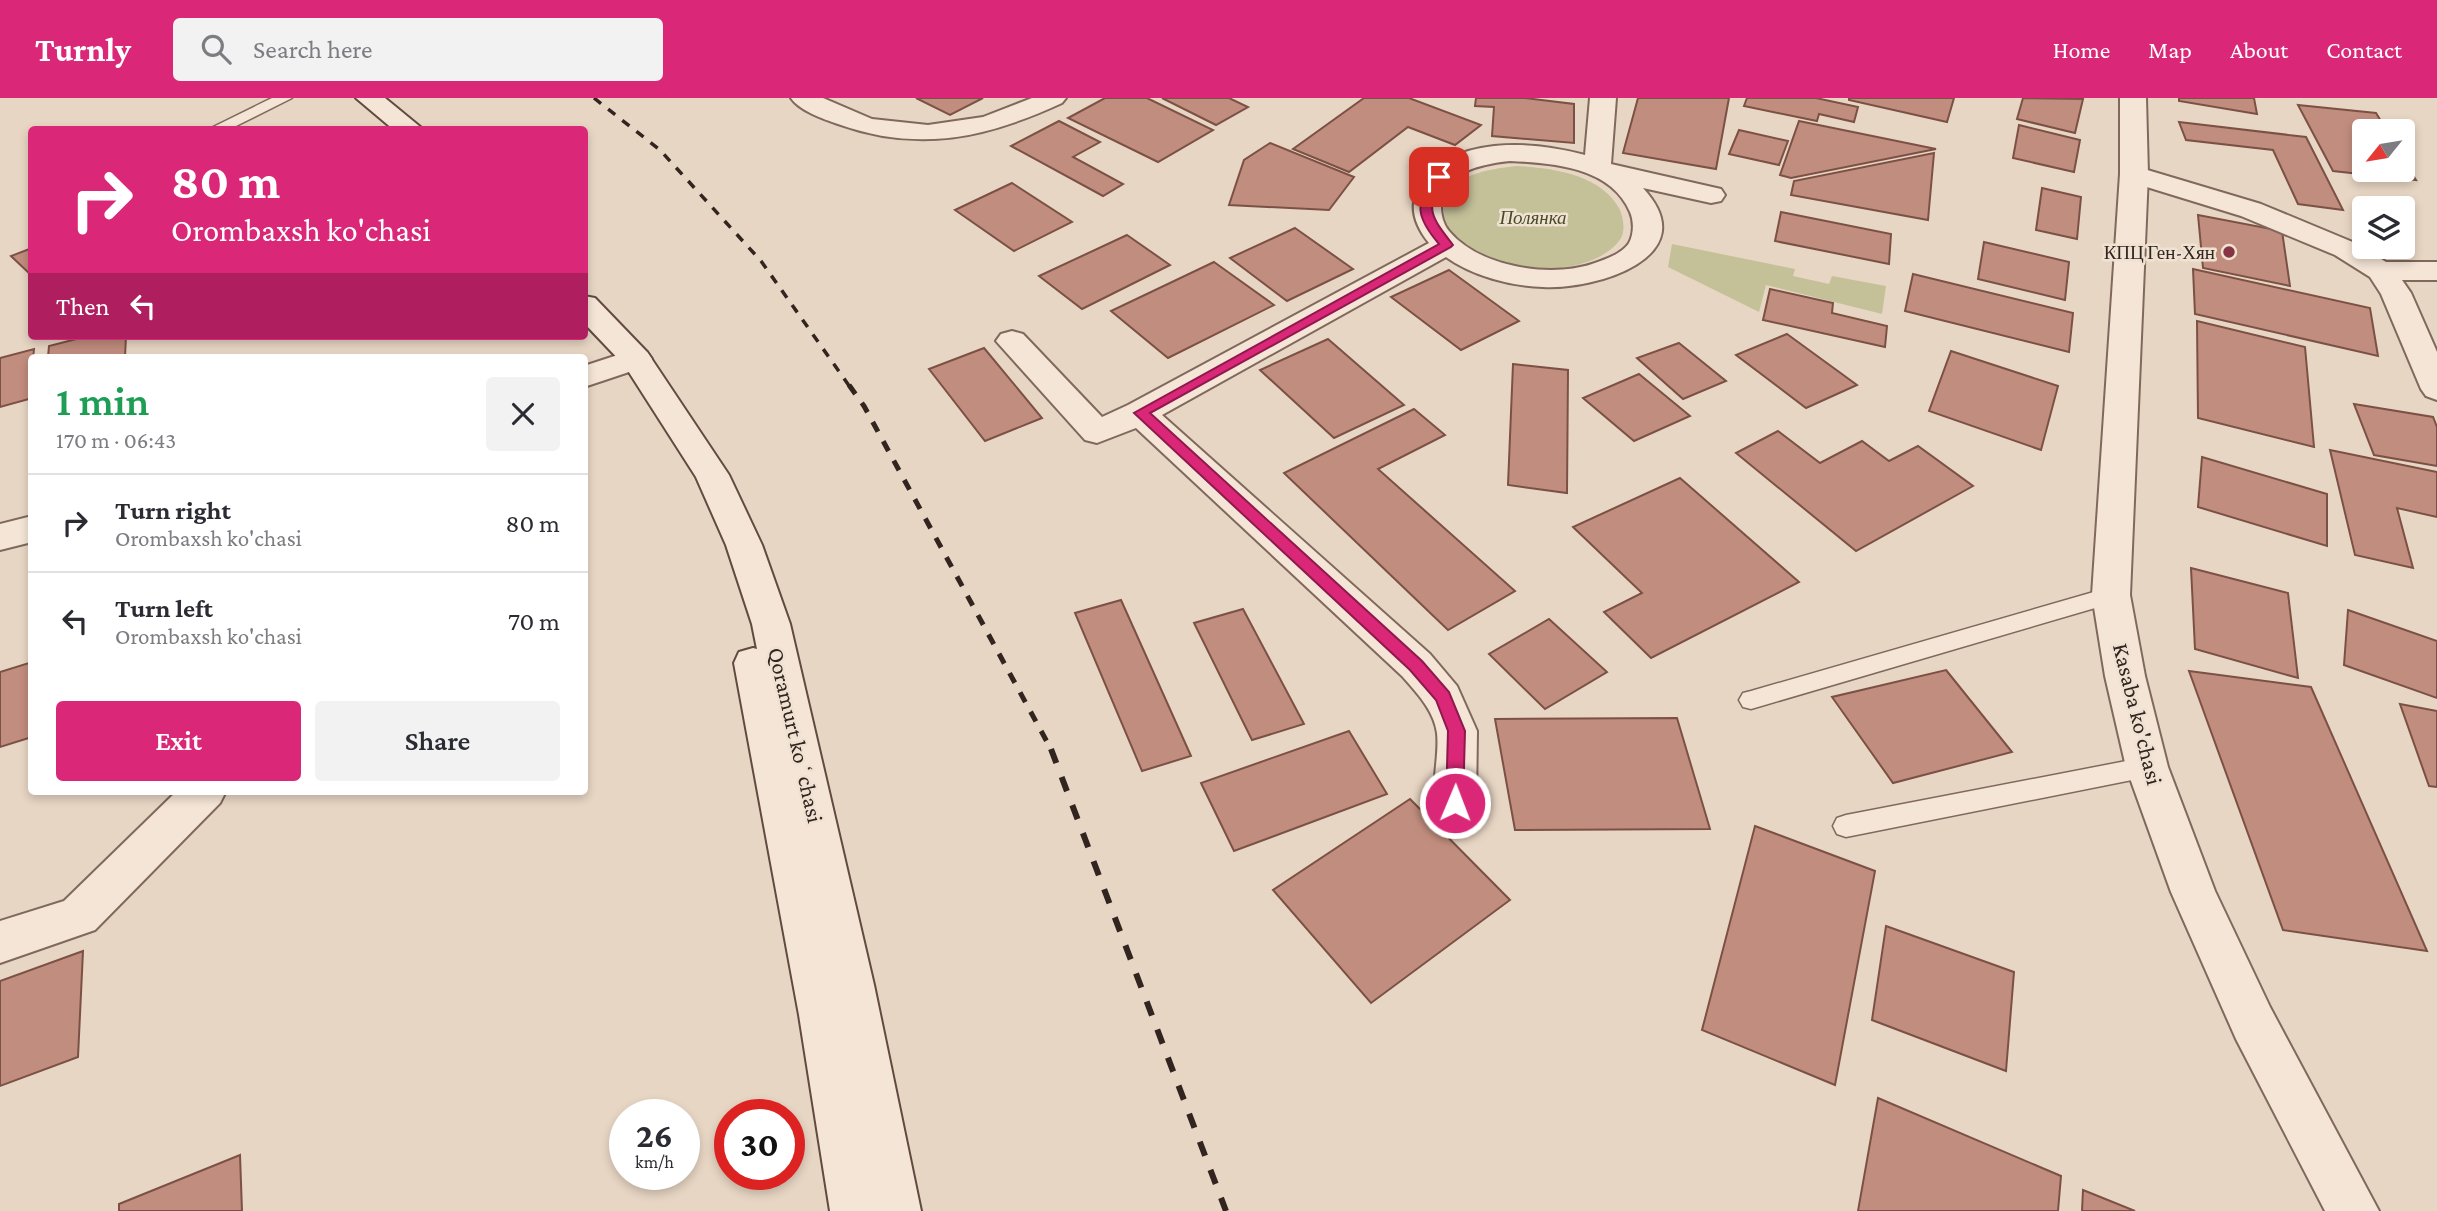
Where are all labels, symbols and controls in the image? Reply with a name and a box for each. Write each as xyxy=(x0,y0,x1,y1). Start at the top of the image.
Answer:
search box xyxy=(173,18,663,81)
icon: search xyxy=(197,30,235,68)
text: Turnly xyxy=(35,31,131,68)
text: Search here xyxy=(253,35,372,64)
text: Home xyxy=(2053,36,2110,63)
text: Map xyxy=(2148,36,2192,63)
text: About xyxy=(2230,36,2288,63)
text: Contact xyxy=(2326,36,2402,63)
north arrow xyxy=(2352,119,2415,182)
map controls xyxy=(2352,119,2415,259)
pin xyxy=(1409,147,1469,207)
icon: right xyxy=(56,154,147,245)
text: 80 m xyxy=(171,154,280,209)
icon: arrive xyxy=(1420,158,1458,196)
button: layers xyxy=(2352,196,2415,259)
park label: Полянка xyxy=(1498,207,1567,228)
text: Orombaxsh ko'chasi xyxy=(171,212,431,248)
place label: КПЦ Ген-Хян xyxy=(2104,242,2215,263)
marker: КПЦ Ген-Хян xyxy=(2221,244,2237,260)
icon: left xyxy=(124,287,162,325)
text: Then xyxy=(56,292,110,321)
text: 1 min xyxy=(56,377,149,424)
button: close xyxy=(486,377,560,451)
text: 170 m · 06:43 xyxy=(56,427,176,453)
text: Turn right xyxy=(115,496,231,525)
icon: right xyxy=(56,504,94,542)
text: 80 m xyxy=(506,509,560,538)
text: Orombaxsh ko'chasi xyxy=(115,525,302,551)
text: Turn left xyxy=(115,594,213,623)
icon: left xyxy=(56,602,94,640)
text: 70 m xyxy=(508,607,560,636)
text: Orombaxsh ko'chasi xyxy=(115,623,302,649)
street label: Kasaba ko'chasi xyxy=(2108,640,2168,788)
street label: Qoramurt koʻchasi xyxy=(763,645,829,825)
button: Exit xyxy=(56,701,301,781)
button: Share xyxy=(315,701,560,781)
position arrow xyxy=(1418,766,1492,840)
speed limit sign: 30 xyxy=(714,1099,805,1190)
text: 26 xyxy=(636,1116,673,1155)
text: km/h xyxy=(635,1152,674,1172)

